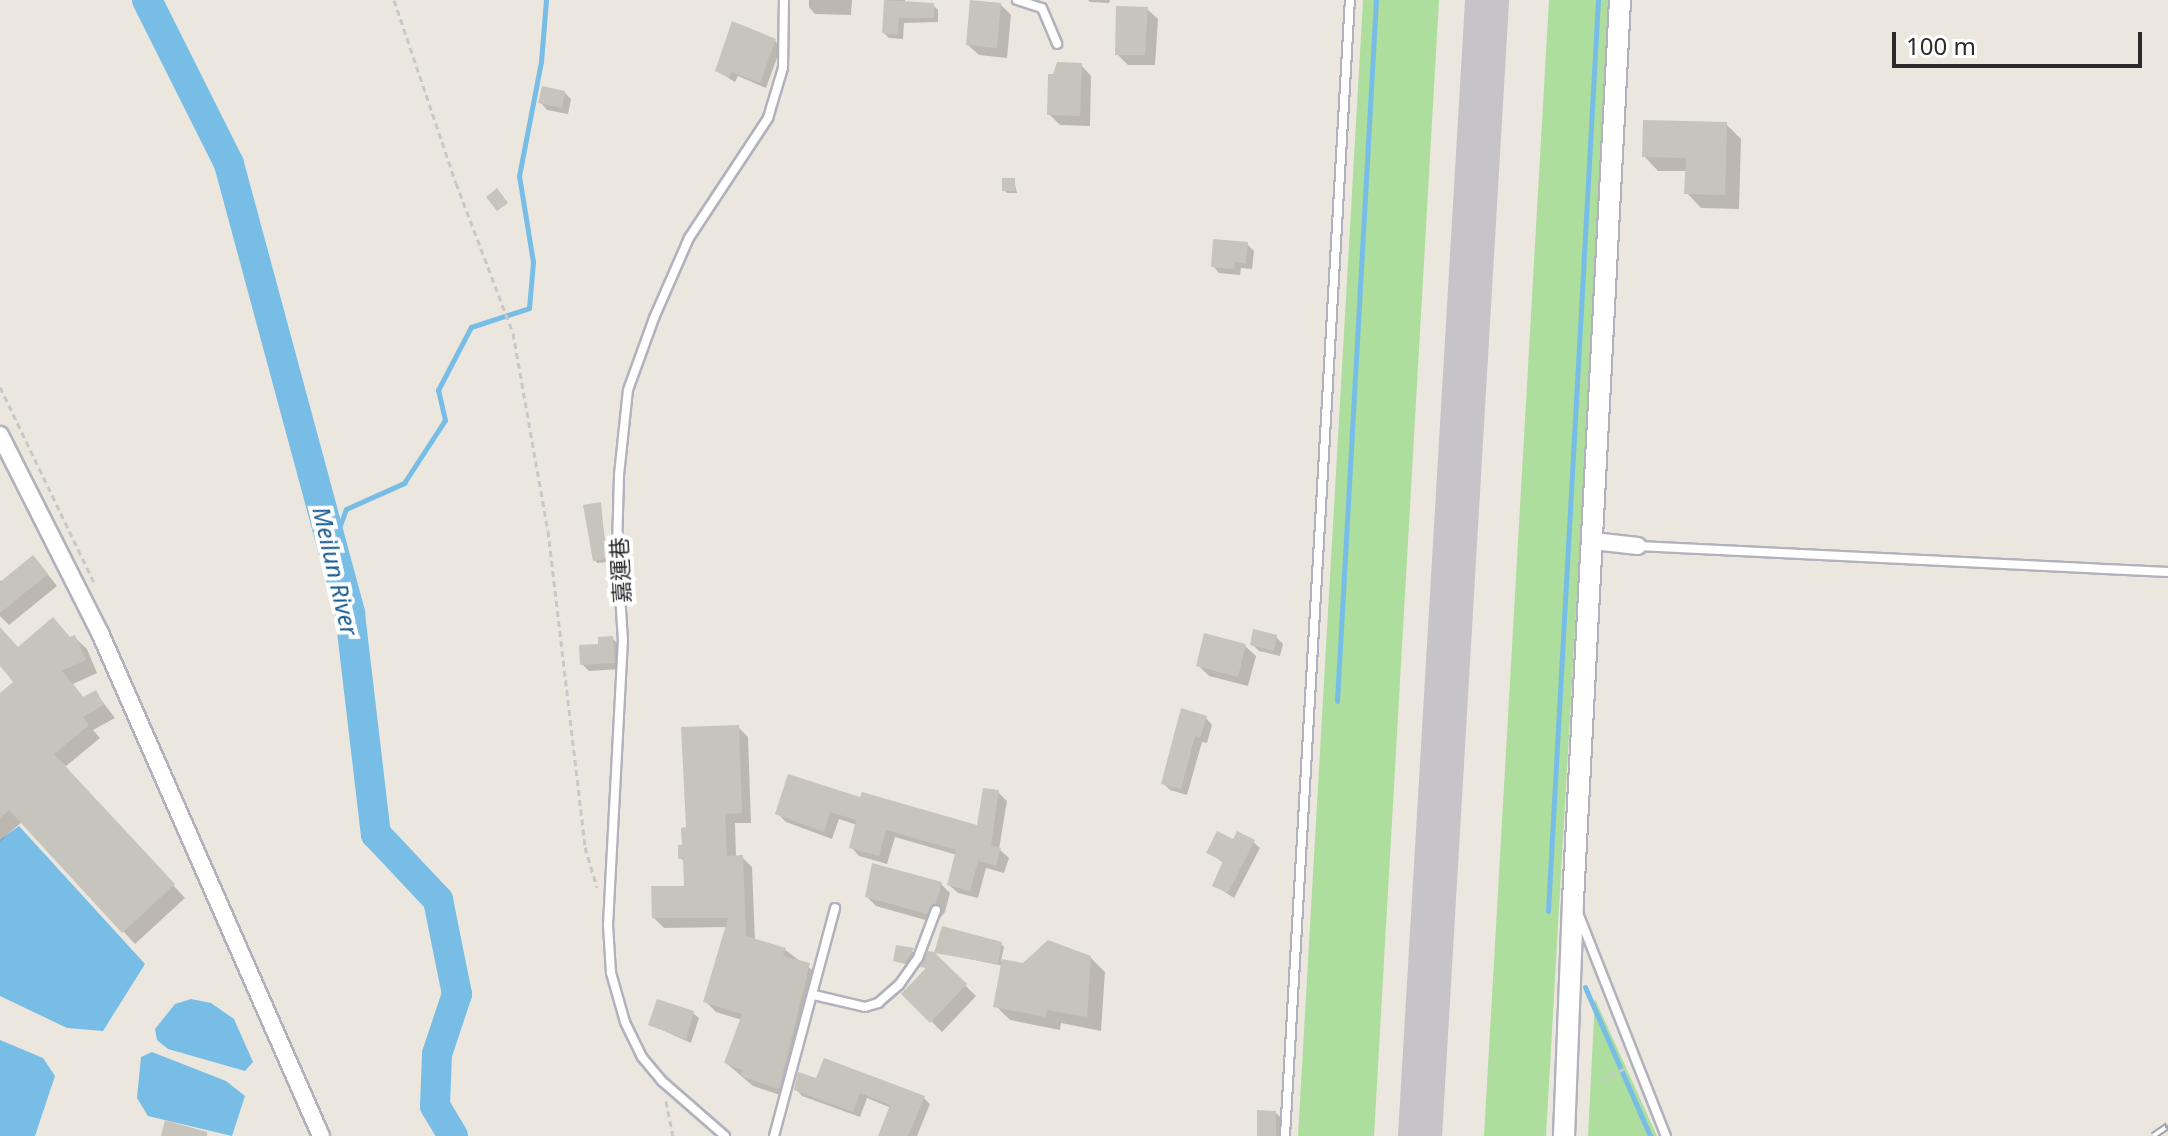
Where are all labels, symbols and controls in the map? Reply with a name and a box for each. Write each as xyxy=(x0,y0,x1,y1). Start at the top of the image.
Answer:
scale bar xyxy=(1896,16,2146,66)
text: 100 m xyxy=(1906,29,1976,62)
water label: Meilun River xyxy=(307,504,365,638)
street label: 嘉運巷 xyxy=(605,536,635,604)

